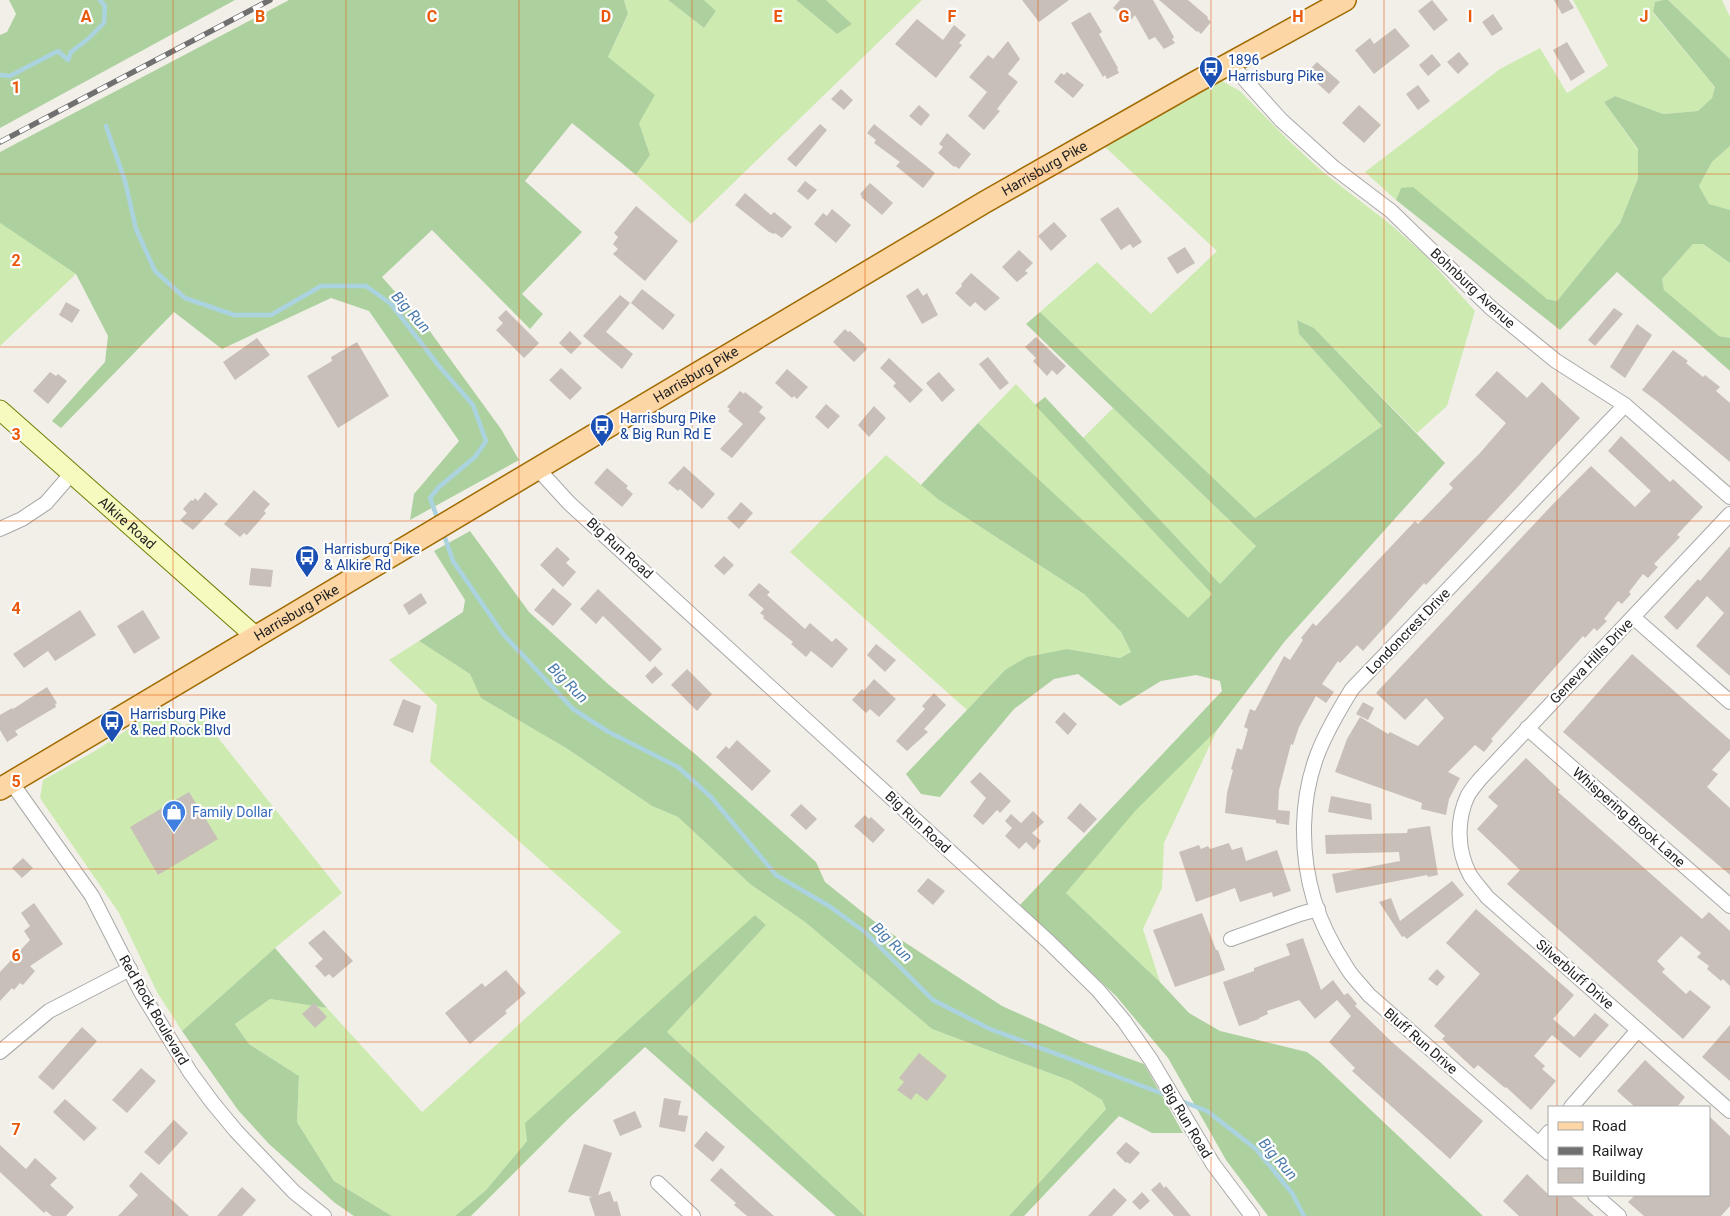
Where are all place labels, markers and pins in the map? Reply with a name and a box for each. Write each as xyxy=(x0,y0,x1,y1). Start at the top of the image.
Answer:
place label: 1896 Harrisburg Pike xyxy=(1228,52,1324,84)
bus stop icon: 1896 Harrisburg Pike xyxy=(1198,55,1224,89)
place label: Harrisburg Pike & Big Run Rd E xyxy=(620,410,716,442)
bus stop icon: Harrisburg Pike & Big Run Rd E xyxy=(589,413,615,447)
place label: Harrisburg Pike & Alkire Rd xyxy=(324,541,420,573)
bus stop icon: Harrisburg Pike & Alkire Rd xyxy=(294,544,320,578)
place label: Harrisburg Pike & Red Rock Blvd xyxy=(130,706,231,738)
bus stop icon: Harrisburg Pike & Red Rock Blvd xyxy=(99,709,125,743)
shop icon: Family Dollar xyxy=(161,799,187,833)
place label: Family Dollar xyxy=(192,804,273,820)

